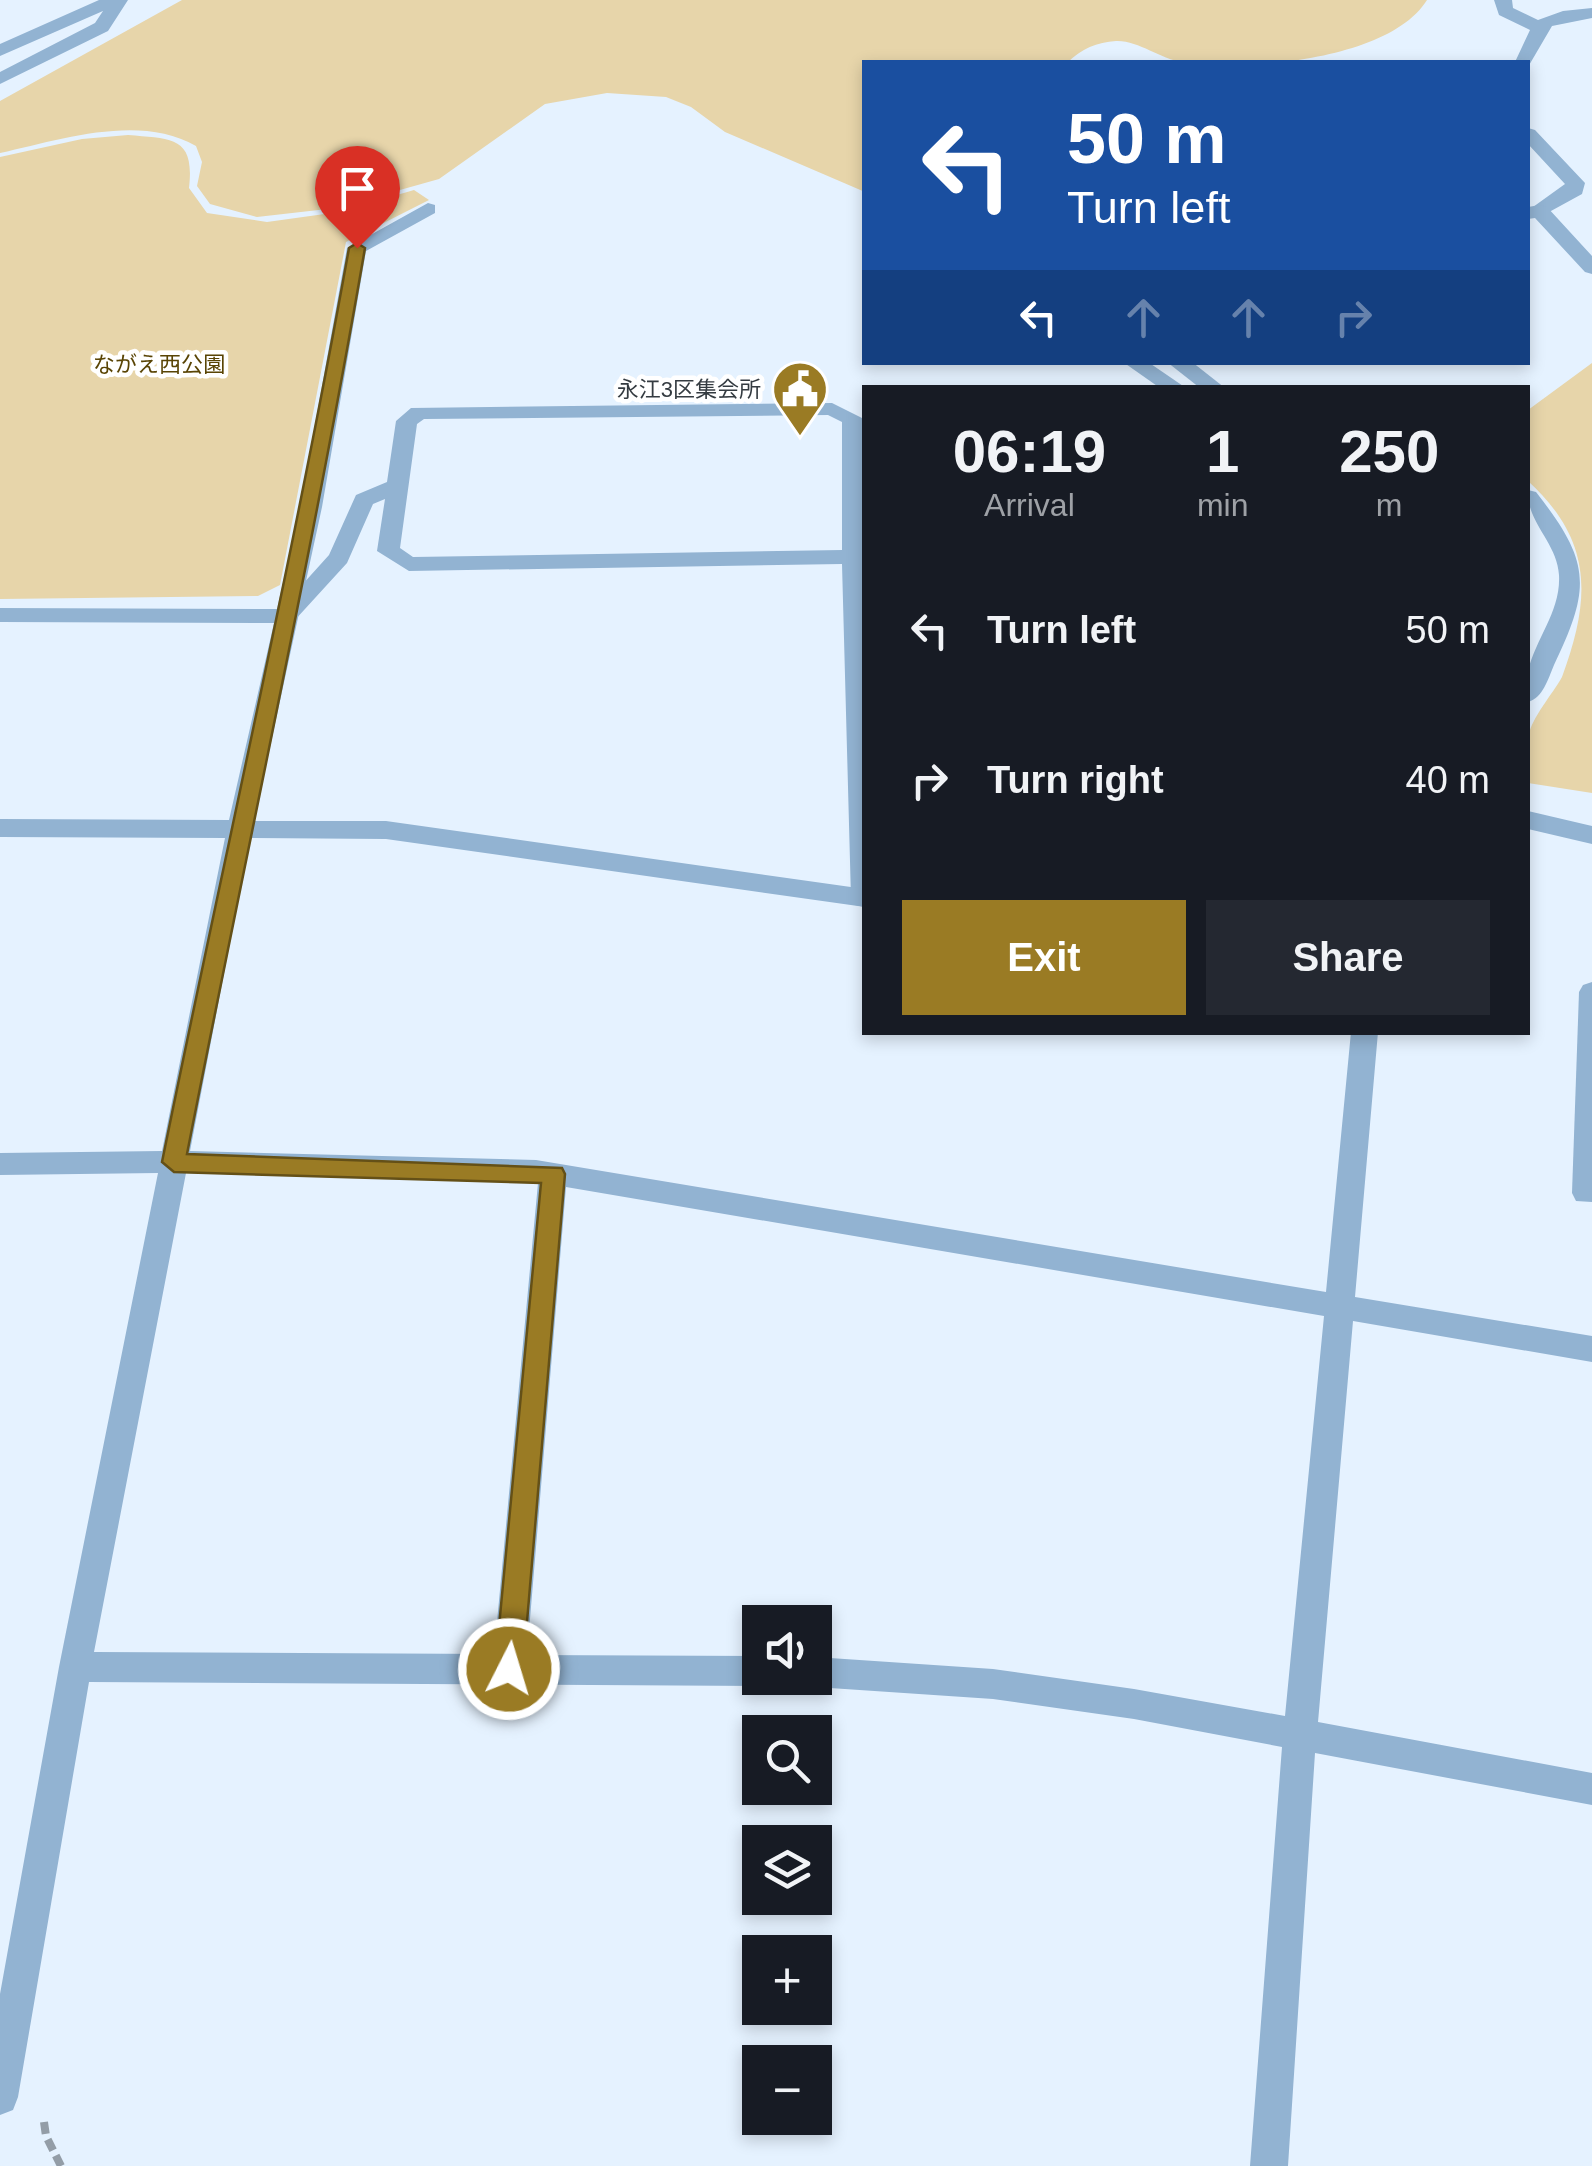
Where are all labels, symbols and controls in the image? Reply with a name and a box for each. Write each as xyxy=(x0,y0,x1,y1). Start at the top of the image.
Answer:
icon: left xyxy=(902,100,1032,230)
text: 50 m xyxy=(1067,100,1227,178)
pin xyxy=(315,146,400,249)
icon: arrive xyxy=(330,161,385,216)
text: Turn left xyxy=(1067,182,1230,233)
icon: left xyxy=(1011,290,1066,345)
icon: ahead xyxy=(1116,290,1171,345)
icon: ahead xyxy=(1221,290,1276,345)
icon: right xyxy=(1326,290,1381,345)
park label: ながえ西公園 xyxy=(93,352,225,377)
public building icon: 永江3区集会所 xyxy=(770,359,830,438)
place label: 永江3区集会所 xyxy=(617,377,761,402)
text: 06:19 xyxy=(953,418,1106,485)
text: 1 xyxy=(1206,418,1239,485)
text: 250 xyxy=(1339,418,1439,485)
text: Arrival xyxy=(984,487,1075,523)
text: min xyxy=(1197,487,1248,523)
text: m xyxy=(1376,487,1403,523)
icon: left xyxy=(902,603,957,658)
text: Turn left xyxy=(987,609,1136,651)
text: 50 m xyxy=(1406,609,1490,651)
icon: right xyxy=(902,753,957,808)
text: Turn right xyxy=(987,759,1164,801)
text: 40 m xyxy=(1406,759,1490,801)
button: Exit xyxy=(902,900,1186,1015)
button: Share xyxy=(1206,900,1490,1015)
map controls xyxy=(742,1605,832,2135)
button: sound xyxy=(742,1605,832,1695)
position arrow xyxy=(457,1617,561,1721)
button: search xyxy=(742,1715,832,1805)
button: layers xyxy=(742,1825,832,1915)
button: + xyxy=(742,1935,832,2025)
button: − xyxy=(742,2045,832,2135)

